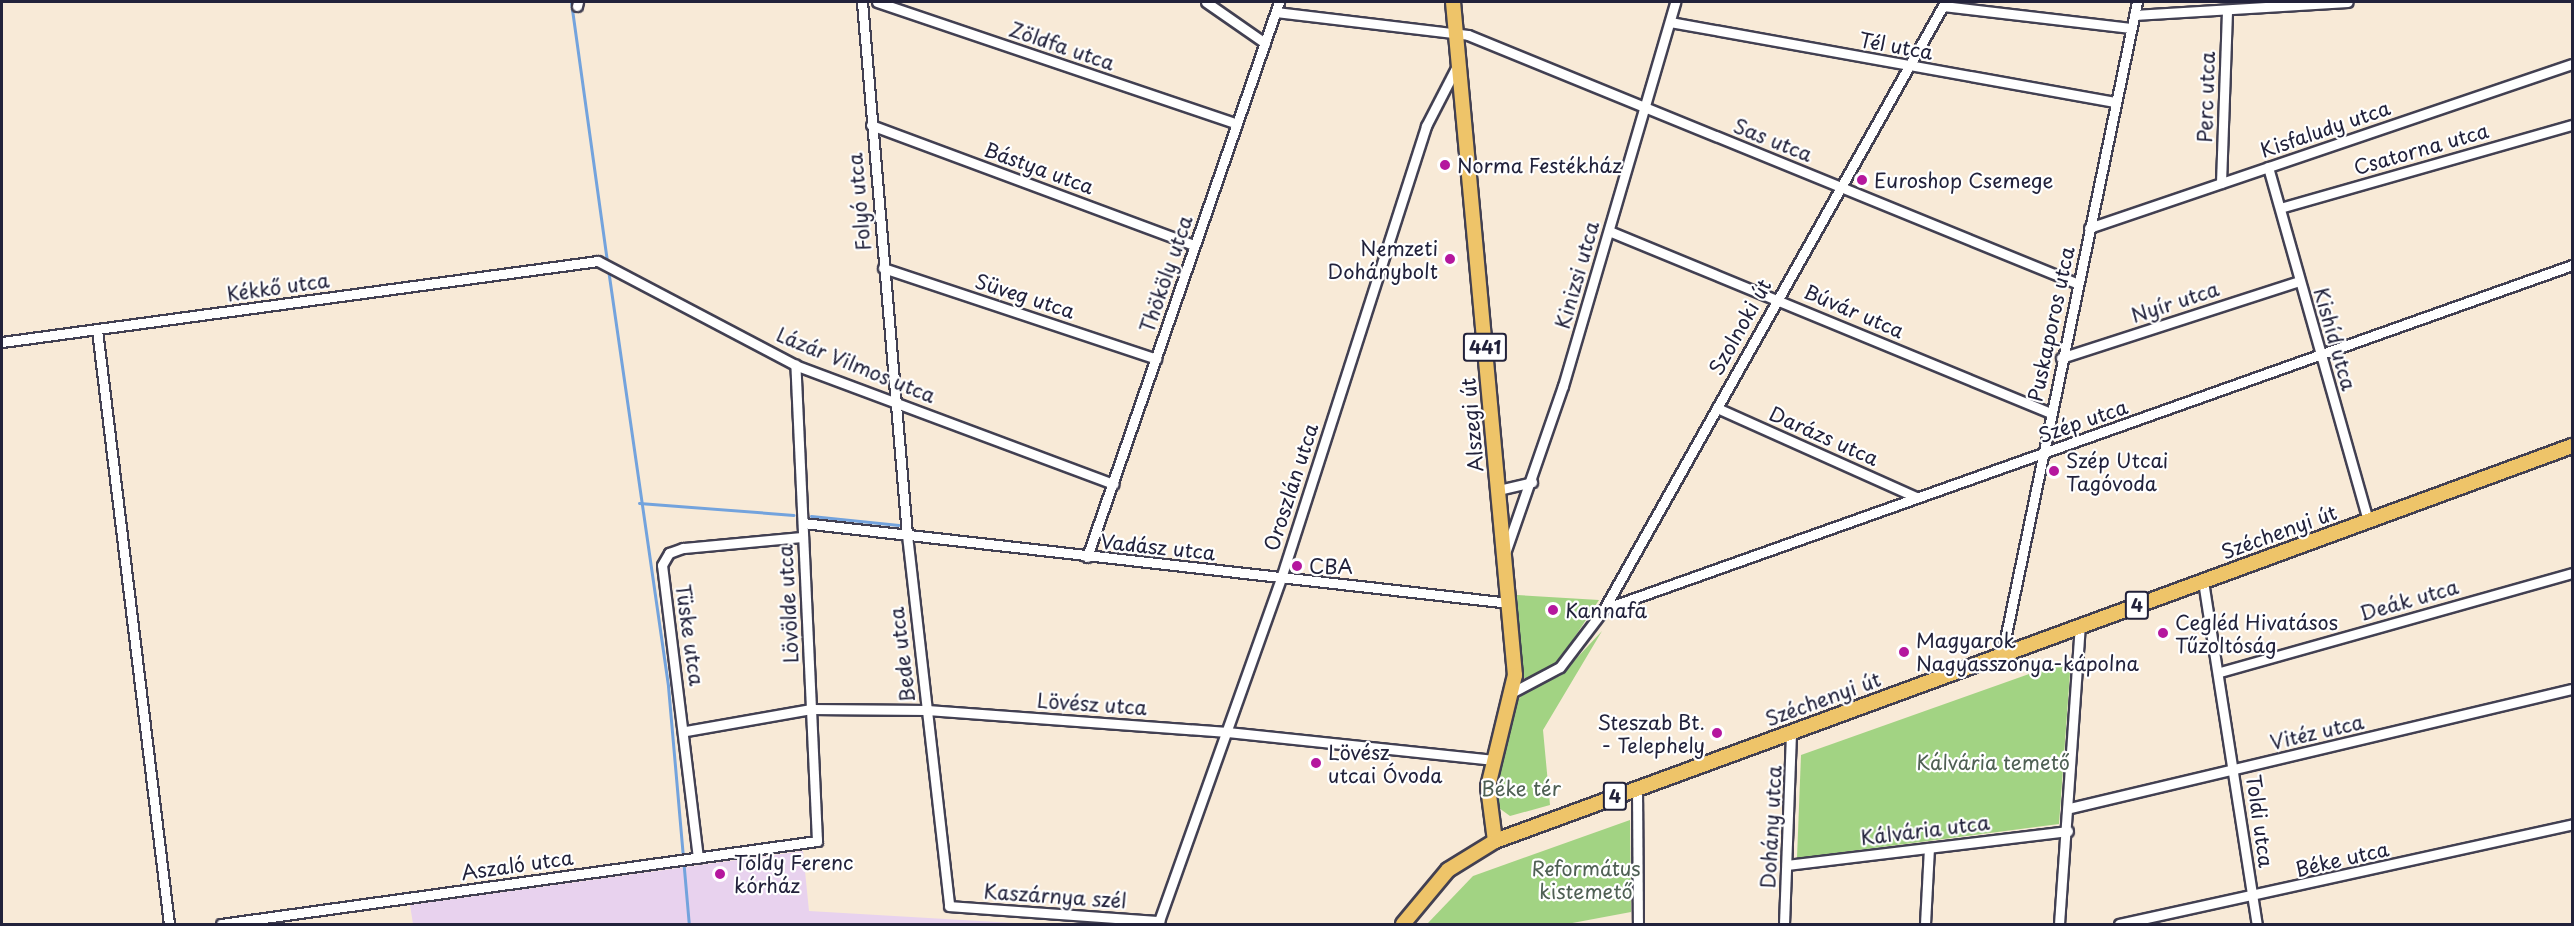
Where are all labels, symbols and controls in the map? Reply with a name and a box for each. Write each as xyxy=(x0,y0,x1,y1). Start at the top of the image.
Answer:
street label: Zöldfa utca xyxy=(1006,17,1118,75)
street label: Tél utca xyxy=(1856,28,1936,64)
street label: Perc utca xyxy=(2192,51,2220,143)
street label: Kisfaludy utca xyxy=(2256,95,2394,163)
street label: Sas utca xyxy=(1730,113,1816,167)
street label: Csatorna utca xyxy=(2351,118,2491,180)
street label: Bástya utca xyxy=(980,137,1098,199)
street label: Folyó utca xyxy=(843,152,875,252)
place label: Norma Festékház xyxy=(1457,153,1624,177)
marker: Norma Festékház xyxy=(1438,158,1452,172)
place label: Euroshop Csemege xyxy=(1874,168,2054,192)
marker: Euroshop Csemege xyxy=(1855,173,1869,187)
street label: Thököly utca xyxy=(1135,212,1197,336)
street label: Kinizsi utca xyxy=(1550,218,1604,332)
place label: Nemzeti Dohánybolt xyxy=(1328,236,1438,283)
street label: Puskaporos utca xyxy=(2023,244,2079,404)
marker: Nemzeti Dohánybolt xyxy=(1443,252,1457,266)
street label: Kékkő utca xyxy=(224,268,332,306)
street label: Süveg utca xyxy=(971,268,1079,324)
street label: Szolnoki út xyxy=(1704,274,1776,380)
street label: Nyír utca xyxy=(2128,277,2222,327)
street label: Búvár utca xyxy=(1800,279,1908,343)
street label: Kishíd utca xyxy=(2309,284,2361,394)
street label: Lázár Vilmos utca xyxy=(772,322,940,408)
road number: 441 xyxy=(1462,332,1508,362)
street label: Alszegi út xyxy=(1456,377,1488,473)
street label: Szép utca xyxy=(2035,394,2131,448)
street label: Darázs utca xyxy=(1766,401,1882,471)
street label: Oroszlán utca xyxy=(1259,419,1323,555)
place label: Szép Utcai Tagóvoda xyxy=(2066,448,2169,495)
marker: Szép Utcai Tagóvoda xyxy=(2047,464,2061,478)
street label: Széchenyi út xyxy=(2218,500,2340,564)
street label: Vadász utca xyxy=(1099,529,1217,565)
street label: Lövölde utca xyxy=(773,544,803,664)
place label: CBA xyxy=(1309,554,1353,578)
marker: CBA xyxy=(1290,559,1304,573)
street label: Deák utca xyxy=(2357,575,2461,625)
street label: Tüske utca xyxy=(671,583,709,687)
road number: 4 xyxy=(2124,590,2150,620)
place label: Kannafa xyxy=(1565,598,1647,622)
marker: Kannafa xyxy=(1546,603,1560,617)
street label: Bede utca xyxy=(884,606,920,704)
place label: Cegléd Hivatásos Tűzoltóság xyxy=(2175,610,2340,657)
marker: Cegléd Hivatásos Tűzoltóság xyxy=(2156,626,2170,640)
place label: Magyarok Nagyasszonya-kápolna xyxy=(1916,628,2139,675)
marker: Magyarok Nagyasszonya-kápolna xyxy=(1897,645,1911,659)
street label: Széchenyi út xyxy=(1762,667,1884,731)
street label: Lövész utca xyxy=(1036,688,1148,720)
street label: Vitéz utca xyxy=(2267,709,2367,755)
place label: Steszab Bt. - Telephely xyxy=(1597,710,1705,757)
marker: Steszab Bt. - Telephely xyxy=(1710,726,1724,740)
place label: Lövész utcai Óvoda xyxy=(1328,740,1443,787)
park label: Kálvária temető xyxy=(1916,750,2070,774)
marker: Lövész utcai Óvoda xyxy=(1309,756,1323,770)
street label: Dohány utca xyxy=(1756,765,1786,889)
street label: Toldi utca xyxy=(2242,773,2278,869)
park label: Béke tér xyxy=(1480,776,1562,800)
road number: 4 xyxy=(1602,781,1628,811)
street label: Kálvária utca xyxy=(1859,810,1991,850)
street label: Béke utca xyxy=(2293,837,2391,881)
street label: Aszaló utca xyxy=(459,845,575,885)
place label: Toldy Ferenc kórház xyxy=(734,850,856,897)
park label: Református kistemető xyxy=(1531,856,1641,903)
marker: Toldy Ferenc kórház xyxy=(711,865,729,883)
street label: Kaszárnya szél xyxy=(983,879,1127,913)

